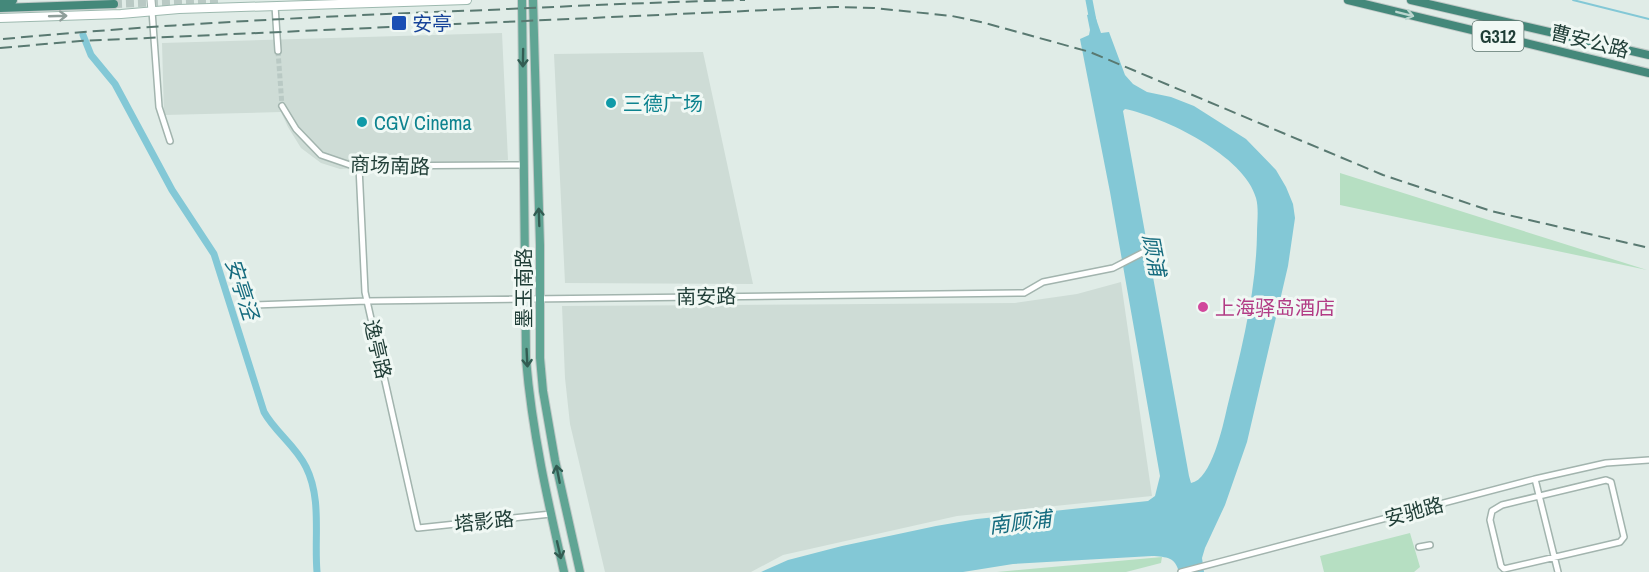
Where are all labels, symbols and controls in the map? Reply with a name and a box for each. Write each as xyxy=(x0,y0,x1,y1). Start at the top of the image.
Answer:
one-way arrow xyxy=(1395,8,1414,20)
one-way arrow xyxy=(48,10,68,22)
place label: 安亭 xyxy=(412,10,452,37)
marker: 安亭 xyxy=(390,14,408,32)
street label: 曹安公路 xyxy=(1548,18,1632,64)
road number: G312 xyxy=(1472,21,1524,51)
one-way arrow xyxy=(517,48,529,68)
place label: 三德广场 xyxy=(623,90,703,117)
marker: 三德广场 xyxy=(604,96,618,110)
place label: CGV Cinema xyxy=(374,109,472,136)
marker: CGV Cinema xyxy=(355,115,369,129)
street label: 商场南路 xyxy=(350,150,430,180)
one-way arrow xyxy=(533,208,545,228)
water label: 顾浦 xyxy=(1136,232,1173,281)
street label: 墨玉南路 xyxy=(510,248,537,328)
water label: 安亭泾 xyxy=(218,255,266,325)
street label: 南安路 xyxy=(676,282,736,310)
place label: 上海驿岛酒店 xyxy=(1215,294,1335,321)
marker: 上海驿岛酒店 xyxy=(1196,300,1210,314)
street label: 逸亭路 xyxy=(358,317,398,381)
one-way arrow xyxy=(521,348,532,368)
one-way arrow xyxy=(552,465,563,484)
street label: 安驰路 xyxy=(1382,490,1446,532)
water label: 南顾浦 xyxy=(987,503,1056,540)
street label: 塔影路 xyxy=(453,504,515,538)
one-way arrow xyxy=(554,540,565,560)

